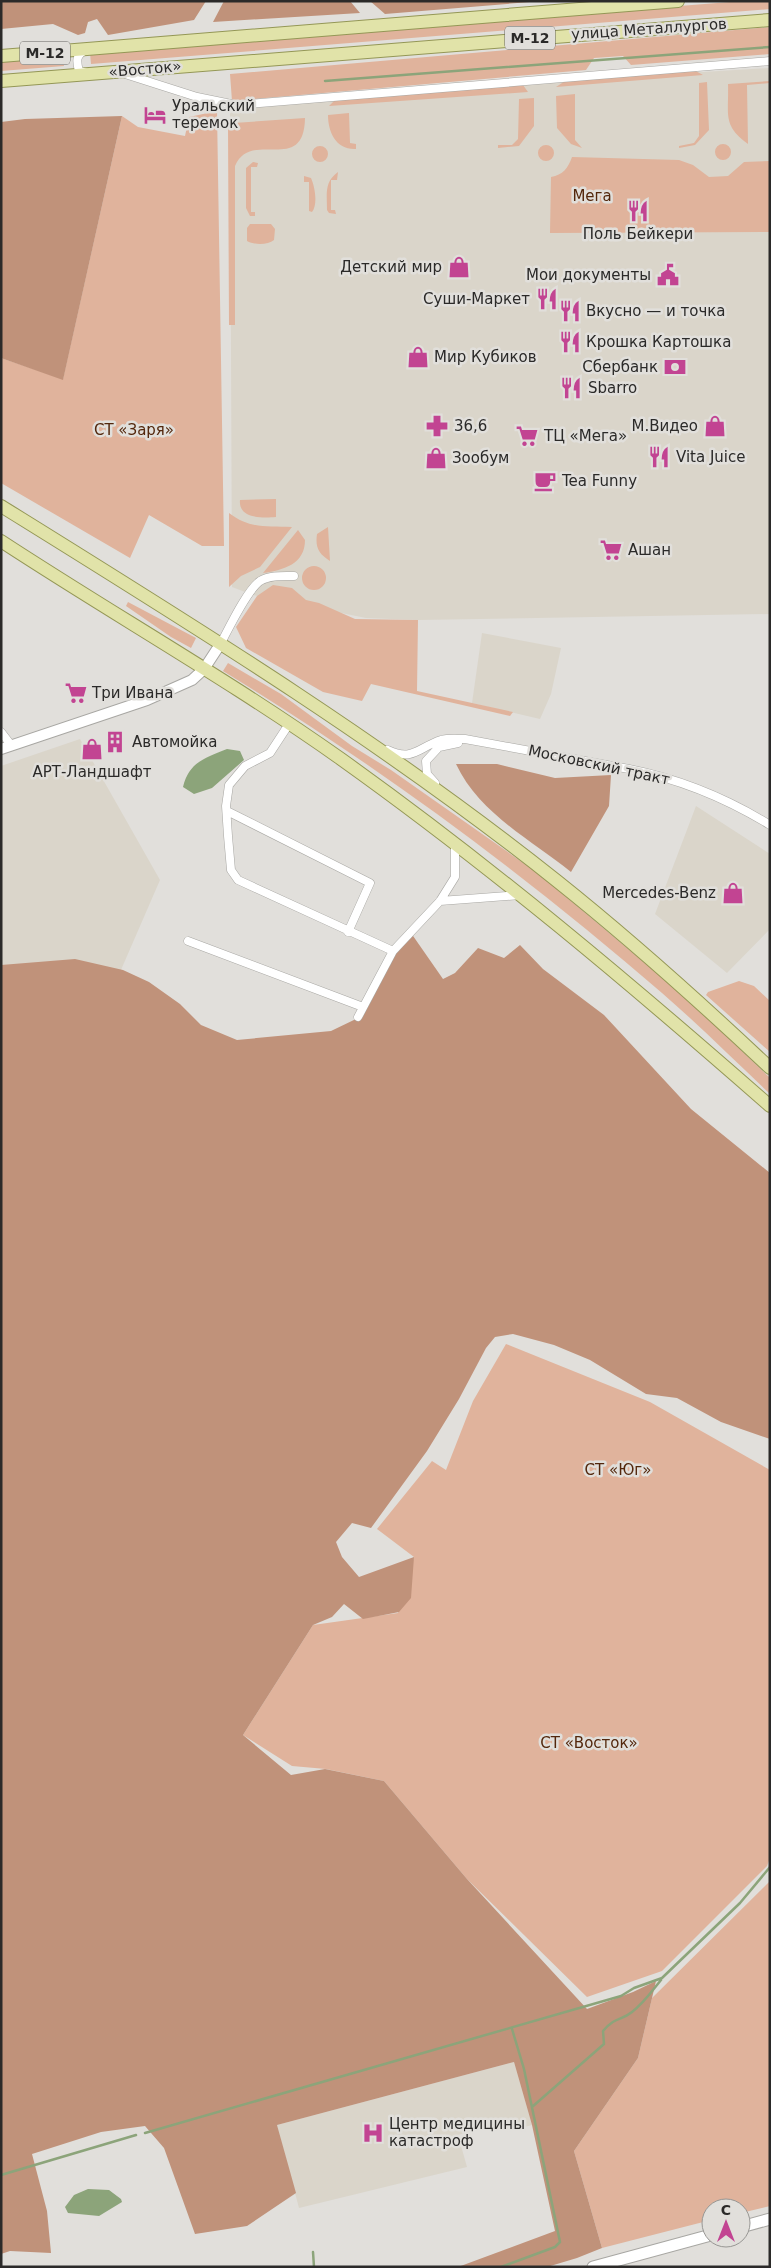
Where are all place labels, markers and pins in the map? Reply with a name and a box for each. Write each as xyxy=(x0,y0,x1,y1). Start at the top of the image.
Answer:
place label: Уральский теремок xyxy=(172,97,255,132)
hotel icon: Уральский теремок xyxy=(142,102,168,128)
restaurant icon: Поль Бейкери xyxy=(625,198,651,224)
place label: Поль Бейкери xyxy=(583,225,693,243)
shop icon: Детский мир xyxy=(446,254,472,280)
place label: Детский мир xyxy=(340,258,442,276)
public building icon: Мои документы xyxy=(655,262,681,288)
place label: Мои документы xyxy=(526,266,651,284)
restaurant icon: Суши-Маркет xyxy=(534,286,560,312)
place label: Суши-Маркет xyxy=(423,290,530,308)
restaurant icon: Вкусно — и точка xyxy=(557,298,583,324)
place label: Вкусно — и точка xyxy=(586,302,726,320)
restaurant icon: Крошка Картошка xyxy=(557,329,583,355)
place label: Крошка Картошка xyxy=(586,333,731,351)
shop icon: Мир Кубиков xyxy=(405,344,431,370)
place label: Мир Кубиков xyxy=(434,348,537,366)
bank icon: Сбербанк xyxy=(662,354,688,380)
place label: Сбербанк xyxy=(582,358,658,376)
restaurant icon: Sbarro xyxy=(558,375,584,401)
place label: Sbarro xyxy=(588,379,637,397)
pharmacy icon: 36,6 xyxy=(424,413,450,439)
shop icon: М.Видео xyxy=(702,413,728,439)
place label: 36,6 xyxy=(454,417,487,435)
place label: М.Видео xyxy=(631,417,698,435)
supermarket icon: ТЦ «Мега» xyxy=(514,423,540,449)
place label: ТЦ «Мега» xyxy=(543,427,627,445)
restaurant icon: Vita Juice xyxy=(646,444,672,470)
shop icon: Зообум xyxy=(423,445,449,471)
place label: Vita Juice xyxy=(676,448,746,466)
place label: Зообум xyxy=(452,449,509,467)
cafe icon: Tea Funny xyxy=(532,468,558,494)
place label: Tea Funny xyxy=(561,472,637,490)
supermarket icon: Ашан xyxy=(598,537,624,563)
place label: Ашан xyxy=(628,541,671,559)
supermarket icon: Три Ивана xyxy=(63,680,89,706)
place label: Три Ивана xyxy=(91,684,173,702)
building icon: Автомойка xyxy=(102,729,128,755)
place label: Автомойка xyxy=(132,733,218,751)
shop icon: АРТ-Ландшафт xyxy=(79,736,105,762)
place label: АРТ-Ландшафт xyxy=(32,763,152,781)
shop icon: Mercedes-Benz xyxy=(720,880,746,906)
place label: Mercedes-Benz xyxy=(602,884,716,902)
place label: Центр медицины катастроф xyxy=(389,2115,525,2150)
hospital icon: Центр медицины катастроф xyxy=(360,2120,386,2146)

